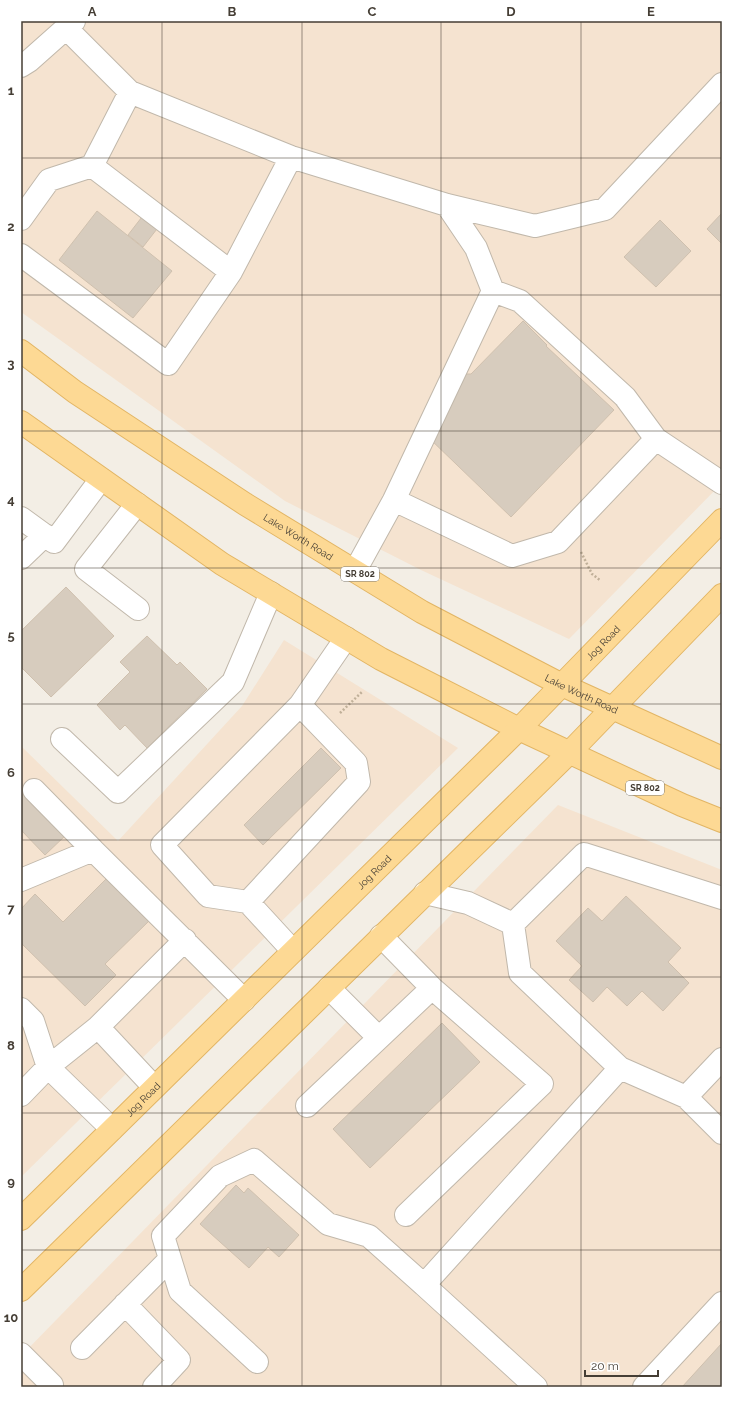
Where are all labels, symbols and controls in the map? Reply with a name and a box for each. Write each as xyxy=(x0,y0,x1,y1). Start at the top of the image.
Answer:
text: A xyxy=(88,4,97,19)
text: B xyxy=(228,4,237,19)
text: C xyxy=(368,4,377,19)
text: D xyxy=(506,4,516,19)
text: E xyxy=(647,4,655,19)
text: 1 xyxy=(8,83,15,98)
text: 2 xyxy=(7,219,15,234)
text: 3 xyxy=(7,356,15,371)
text: 4 xyxy=(7,492,15,507)
street label: Lake Worth Road xyxy=(261,512,335,562)
road number: SR 802 xyxy=(341,567,379,581)
street label: Jog Road xyxy=(584,624,622,662)
text: 5 xyxy=(7,628,15,643)
street label: Lake Worth Road xyxy=(543,672,620,716)
text: 6 xyxy=(7,765,15,780)
road number: SR 802 xyxy=(626,781,664,795)
street label: Jog Road xyxy=(355,853,394,891)
text: 7 xyxy=(7,901,15,916)
text: 8 xyxy=(7,1038,15,1053)
street label: Jog Road xyxy=(124,1080,163,1119)
text: 9 xyxy=(7,1174,15,1189)
text: 10 xyxy=(4,1310,18,1325)
scale bar xyxy=(585,1352,658,1378)
text: 20 m xyxy=(591,1359,619,1373)

